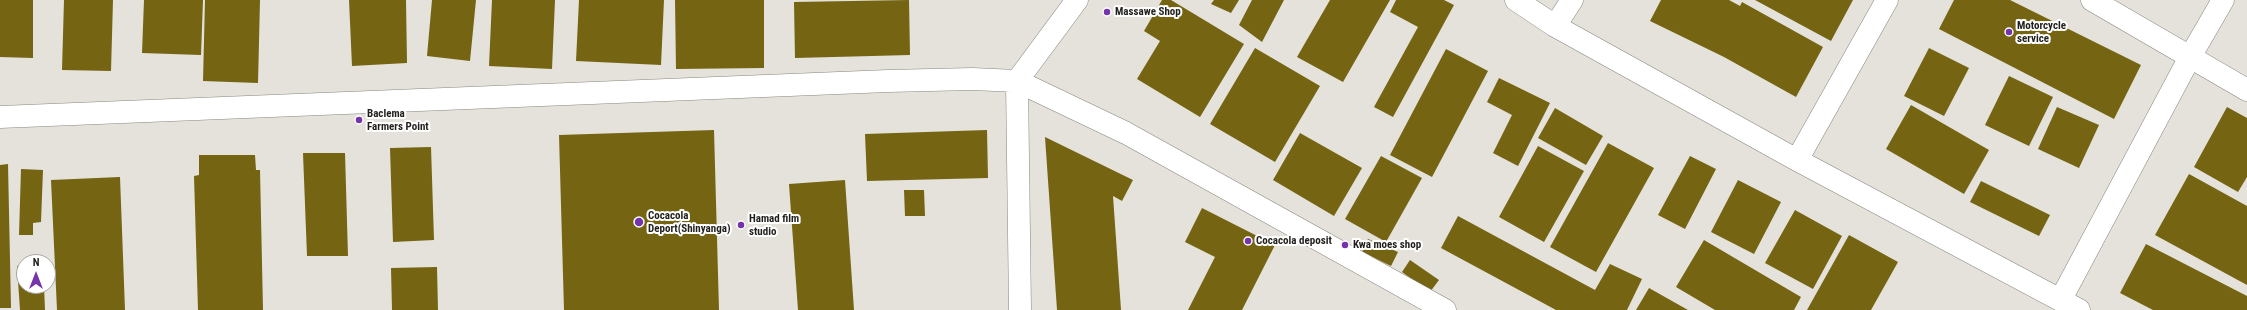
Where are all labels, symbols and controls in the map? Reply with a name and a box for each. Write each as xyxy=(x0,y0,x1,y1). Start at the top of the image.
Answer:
place label: Massawe Shop xyxy=(1115,5,1181,19)
marker: Massawe Shop xyxy=(1102,7,1112,17)
place label: Motorcycle service xyxy=(2017,19,2066,45)
marker: Motorcycle service xyxy=(2004,27,2014,37)
place label: Baclema Farmers Point xyxy=(367,107,429,133)
marker: Baclema Farmers Point xyxy=(354,115,364,125)
place label: Cocacola Deport(Shinyanga) xyxy=(648,209,730,235)
place label: Hamad film studio xyxy=(749,212,799,238)
marker: Cocacola Deport(Shinyanga) xyxy=(633,216,645,228)
marker: Hamad film studio xyxy=(736,220,746,230)
place label: Cocacola deposit xyxy=(1256,234,1332,248)
marker: Cocacola deposit xyxy=(1243,236,1253,246)
place label: Kwa moes shop xyxy=(1353,238,1421,252)
marker: Kwa moes shop xyxy=(1340,240,1350,250)
north arrow xyxy=(16,254,56,294)
text: N xyxy=(33,256,39,269)

